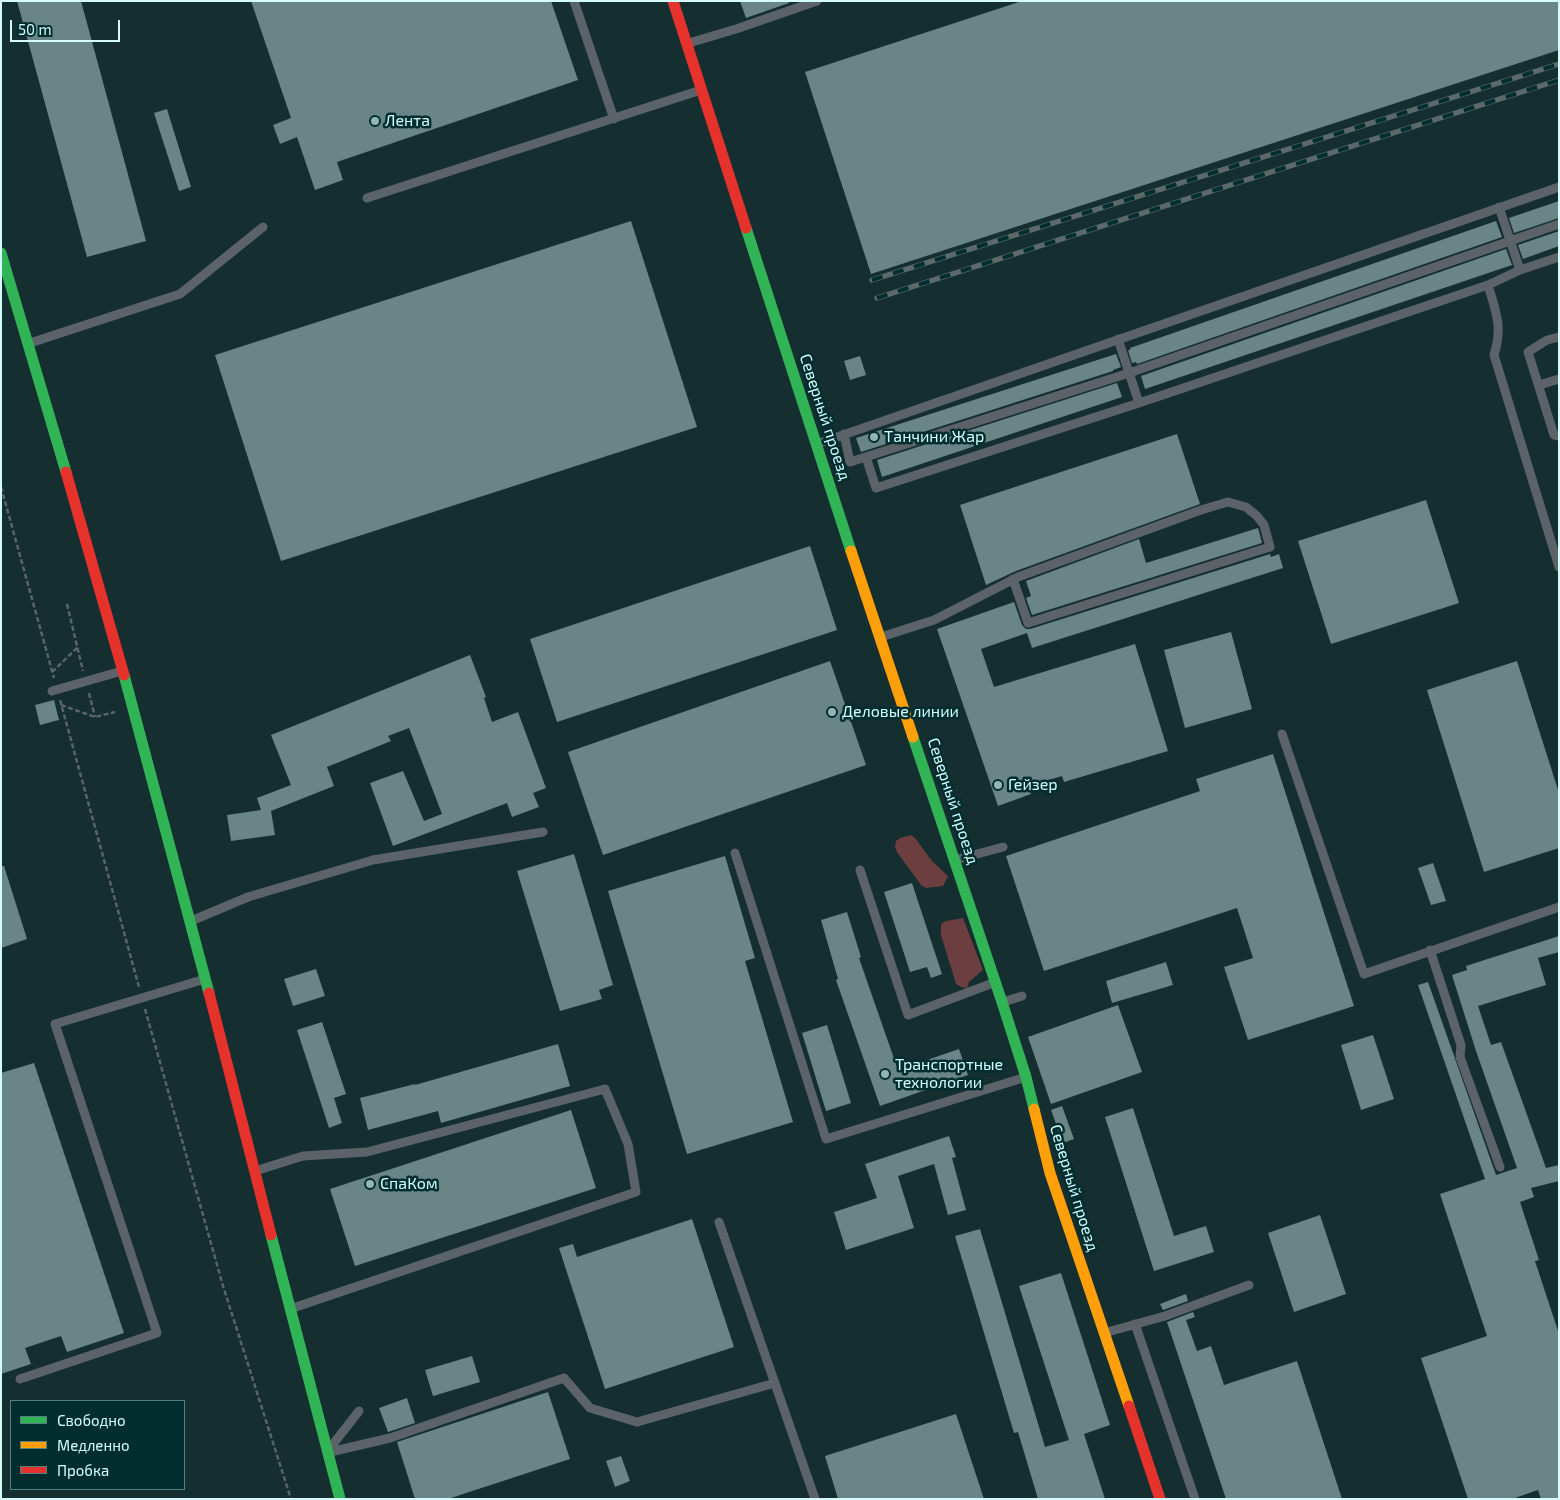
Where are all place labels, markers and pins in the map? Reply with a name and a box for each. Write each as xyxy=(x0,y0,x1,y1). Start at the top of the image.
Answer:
place label: Лента xyxy=(385,111,430,131)
marker: Лента xyxy=(369,115,381,127)
place label: Танчини Жар xyxy=(884,427,984,447)
marker: Танчини Жар xyxy=(868,431,880,443)
place label: Деловые линии xyxy=(842,702,959,722)
marker: Деловые линии xyxy=(826,706,838,718)
place label: Гейзер xyxy=(1008,775,1058,795)
marker: Гейзер xyxy=(992,779,1004,791)
place label: Транспортные технологии xyxy=(895,1055,1003,1093)
marker: Транспортные технологии xyxy=(879,1068,891,1080)
place label: СпаКом xyxy=(380,1174,438,1194)
marker: СпаКом xyxy=(364,1178,376,1190)

